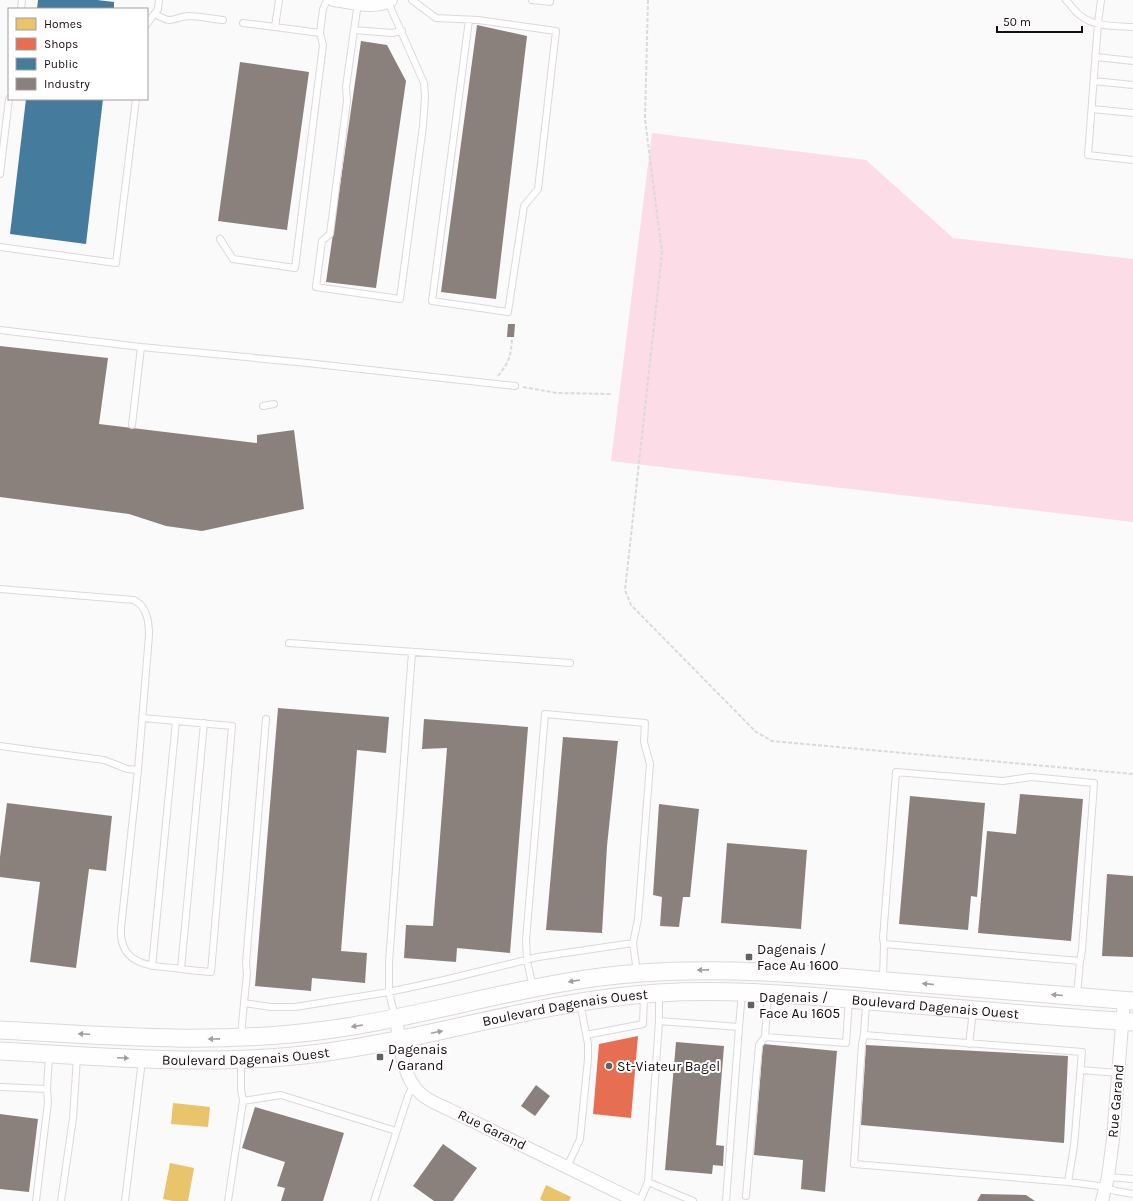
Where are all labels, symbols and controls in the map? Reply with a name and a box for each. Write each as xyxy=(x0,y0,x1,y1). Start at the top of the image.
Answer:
legend xyxy=(8,8,148,100)
scale bar xyxy=(997,8,1082,34)
text: 50 m xyxy=(1003,15,1031,29)
text: Homes xyxy=(44,17,82,31)
text: Shops xyxy=(44,37,78,51)
text: Public xyxy=(44,57,78,71)
text: Industry xyxy=(44,77,90,91)
place label: Dagenais / Face Au 1600 xyxy=(757,941,839,974)
marker: Dagenais / Face Au 1600 xyxy=(744,952,754,962)
one-way arrow xyxy=(697,967,709,974)
one-way arrow xyxy=(568,978,580,984)
one-way arrow xyxy=(922,981,934,988)
street label: Boulevard Dagenais Ouest xyxy=(481,985,649,1030)
place label: Dagenais / Face Au 1605 xyxy=(759,989,840,1022)
street label: Boulevard Dagenais Ouest xyxy=(851,991,1020,1022)
one-way arrow xyxy=(1051,992,1063,998)
marker: Dagenais / Face Au 1605 xyxy=(746,1000,756,1010)
one-way arrow xyxy=(351,1023,364,1029)
one-way arrow xyxy=(431,1028,444,1034)
one-way arrow xyxy=(78,1031,90,1038)
one-way arrow xyxy=(207,1036,220,1042)
place label: Dagenais / Garand xyxy=(388,1041,448,1074)
street label: Boulevard Dagenais Ouest xyxy=(162,1043,331,1069)
marker: Dagenais / Garand xyxy=(375,1052,385,1062)
one-way arrow xyxy=(117,1054,129,1061)
place label: St-Viateur Bagel xyxy=(617,1058,720,1075)
marker: St-Viateur Bagel xyxy=(604,1061,614,1071)
street label: Rue Garand xyxy=(1104,1063,1128,1139)
street label: Rue Garand xyxy=(455,1106,529,1154)

